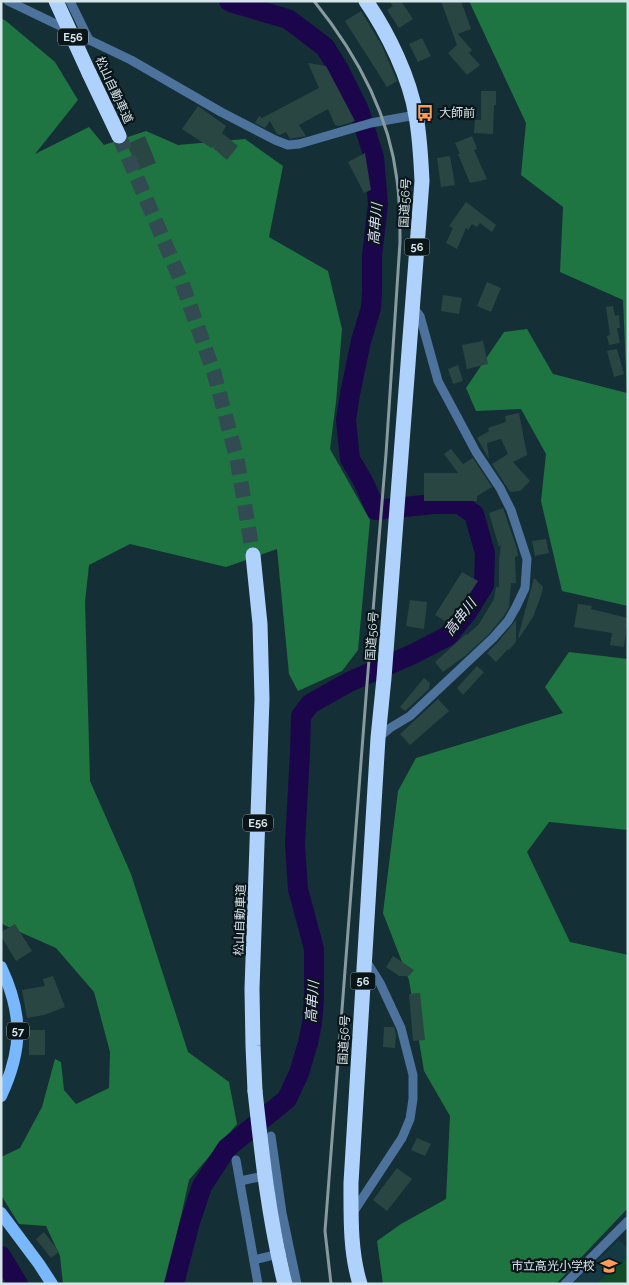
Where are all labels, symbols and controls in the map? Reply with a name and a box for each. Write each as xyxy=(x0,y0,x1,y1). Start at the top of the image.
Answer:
road number: E56 xyxy=(58,28,88,46)
street label: 松山自動車道 xyxy=(92,54,136,126)
bus stop icon: 大師前 xyxy=(415,103,435,123)
place label: 大師前 xyxy=(439,106,475,120)
street label: 国道56号 xyxy=(397,178,413,228)
water label: 高串川 xyxy=(365,200,385,246)
road number: 56 xyxy=(404,238,430,256)
water label: 高串川 xyxy=(441,594,480,638)
street label: 国道56号 xyxy=(363,611,381,661)
road number: E56 xyxy=(243,814,273,831)
street label: 松山自動車道 xyxy=(232,884,248,956)
road number: 56 xyxy=(350,972,376,989)
water label: 高串川 xyxy=(303,978,322,1024)
street label: 国道56号 xyxy=(336,1015,352,1065)
road number: 57 xyxy=(7,1022,29,1040)
school or university icon: 市立高光小学校 xyxy=(599,1256,619,1276)
place label: 市立高光小学校 xyxy=(511,1259,595,1273)

